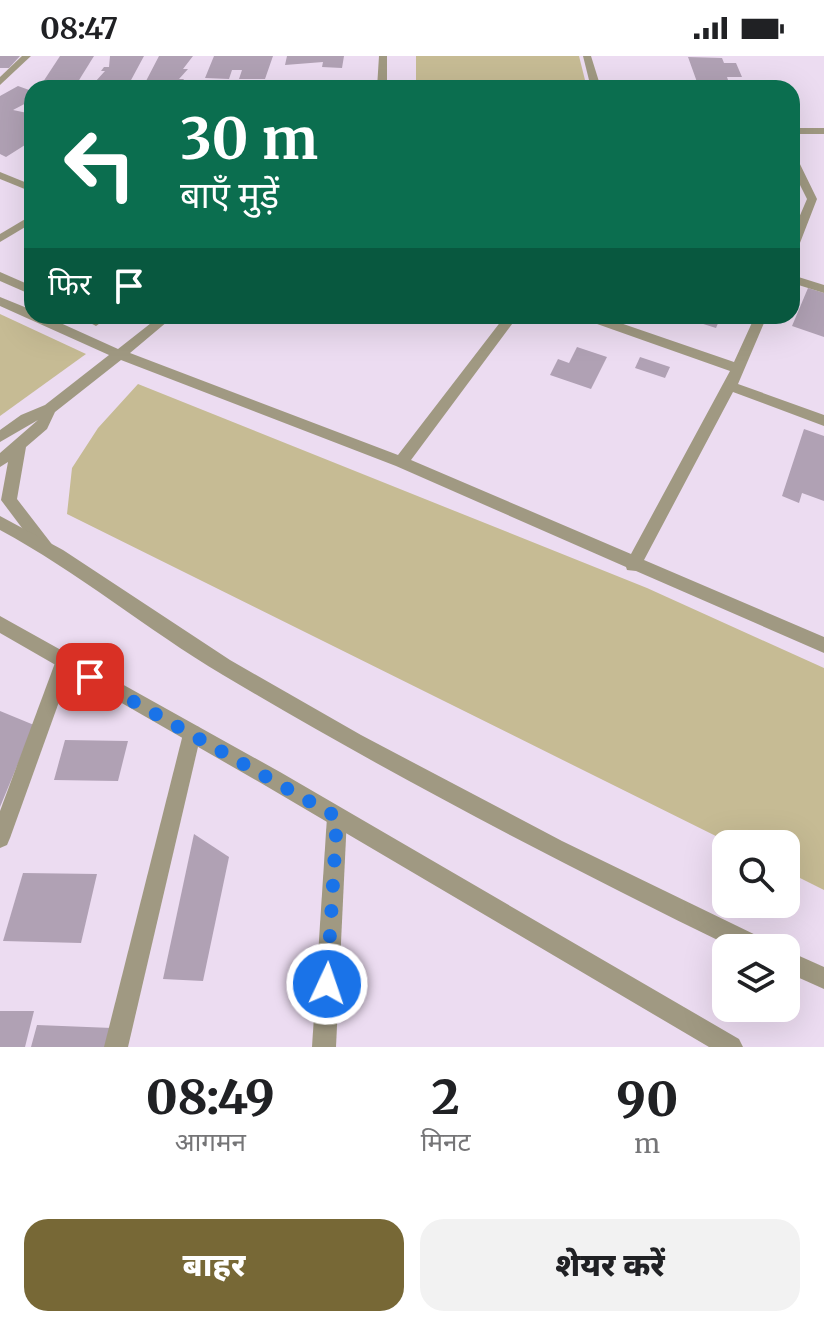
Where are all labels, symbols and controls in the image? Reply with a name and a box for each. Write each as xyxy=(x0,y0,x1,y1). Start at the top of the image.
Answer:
text: 08:47 xyxy=(40,9,118,47)
text: 30 m xyxy=(180,104,318,174)
icon: left xyxy=(48,112,152,216)
text: बाएँ मुड़ें xyxy=(180,173,279,218)
icon: arrive xyxy=(107,264,151,308)
text: फिर xyxy=(48,265,91,303)
pin xyxy=(56,643,124,711)
icon: arrive xyxy=(68,655,112,699)
map controls xyxy=(712,830,800,1022)
button: search xyxy=(712,830,800,918)
button: layers xyxy=(712,934,800,1022)
position arrow xyxy=(285,942,369,1026)
text: 08:49 xyxy=(146,1067,275,1127)
text: 2 xyxy=(432,1067,460,1127)
text: 90 xyxy=(616,1069,678,1129)
text: आगमन xyxy=(175,1125,246,1158)
text: मिनट xyxy=(421,1125,471,1158)
text: m xyxy=(634,1127,660,1160)
button: बाहर xyxy=(24,1219,404,1311)
button: शेयर करें xyxy=(420,1219,800,1311)

